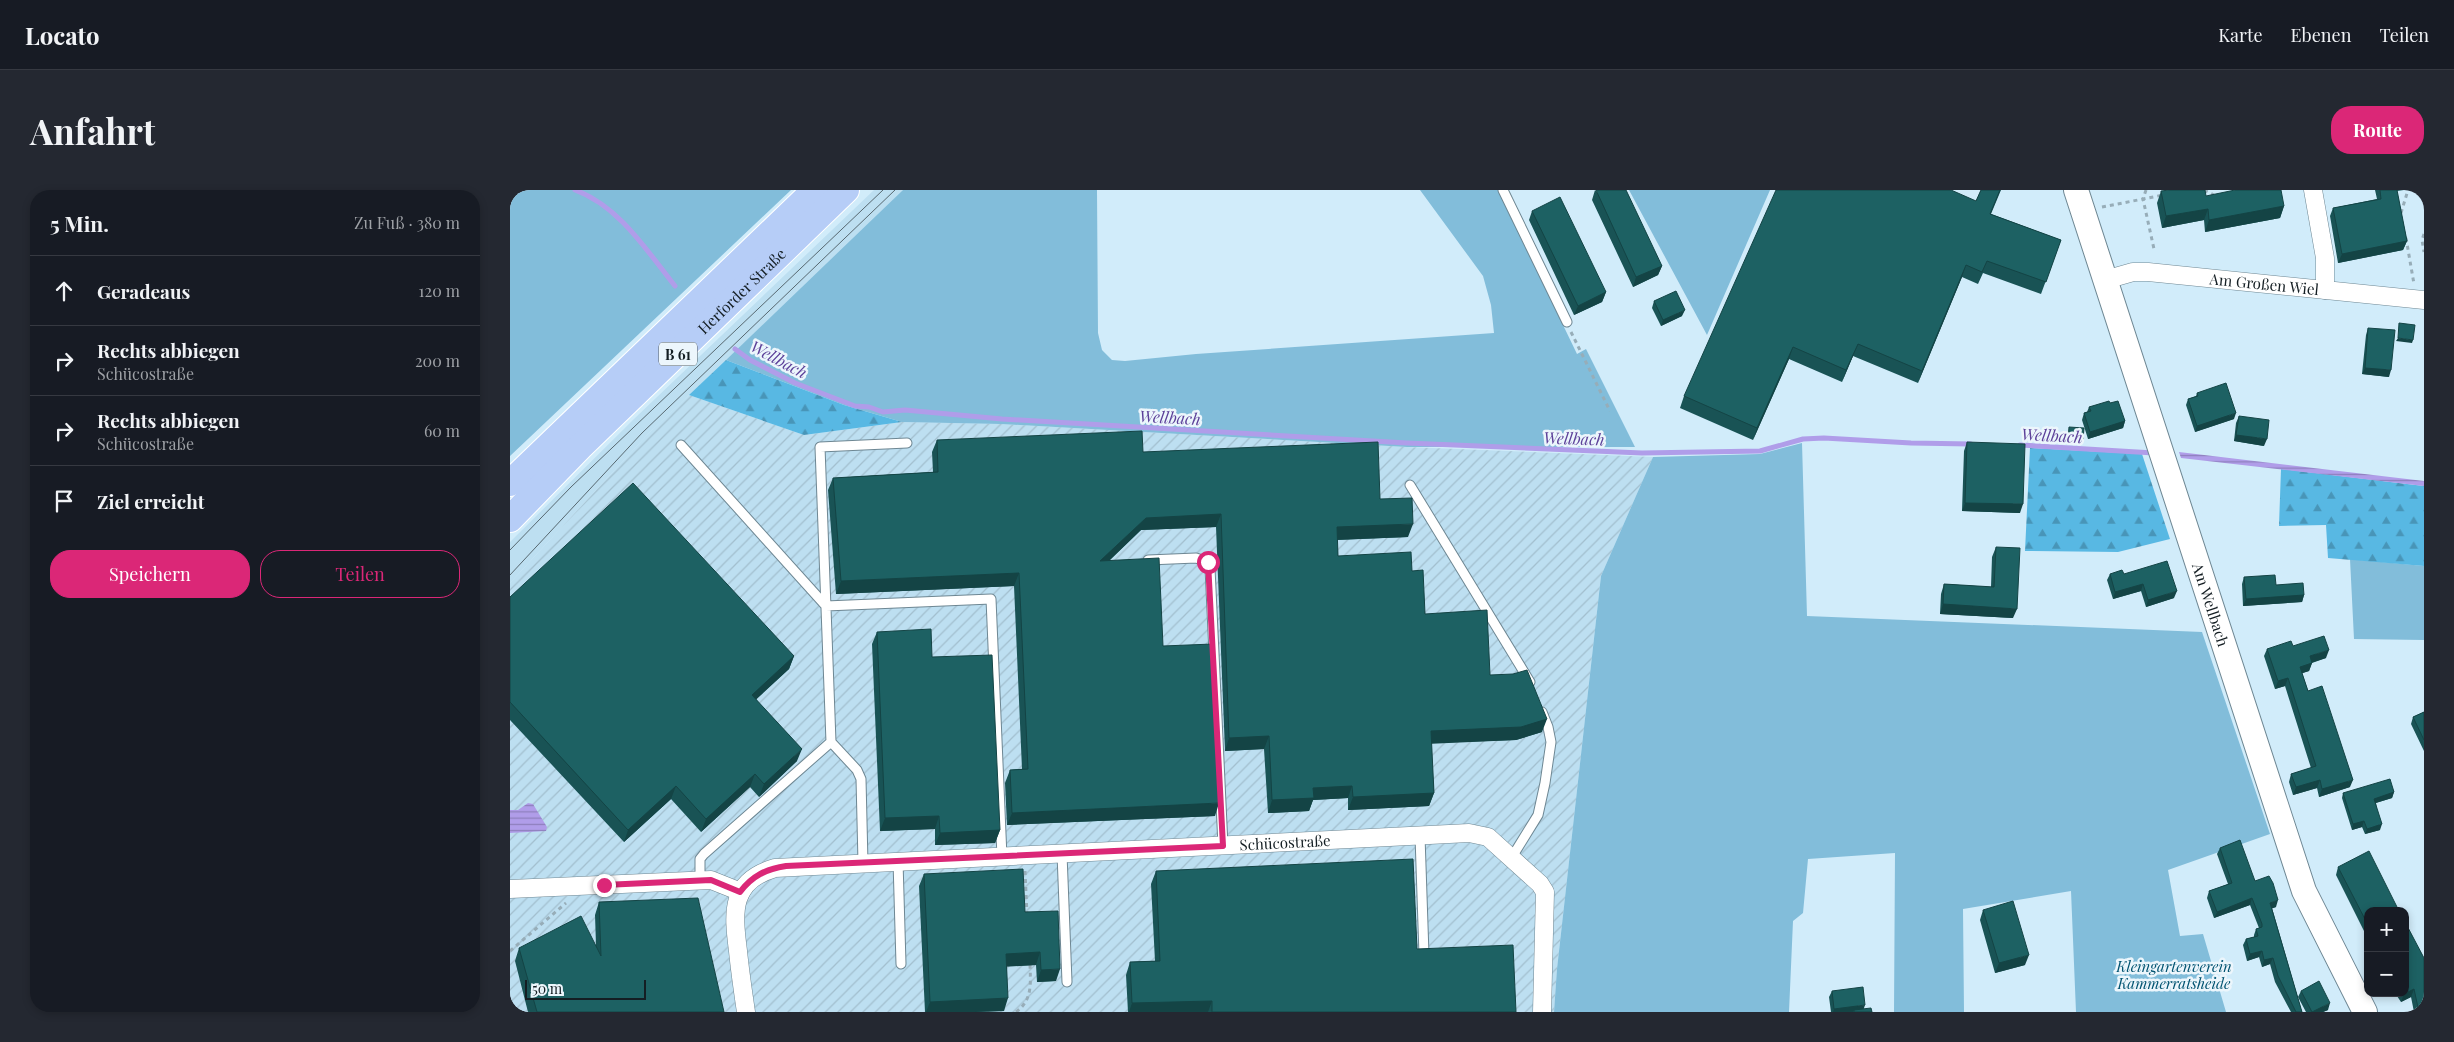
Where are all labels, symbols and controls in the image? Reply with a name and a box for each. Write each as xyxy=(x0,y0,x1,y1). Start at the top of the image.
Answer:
text: Locato xyxy=(25,19,99,51)
text: Karte xyxy=(2218,23,2263,47)
text: Ebenen xyxy=(2291,23,2351,47)
text: Teilen xyxy=(2379,23,2429,47)
button: Route xyxy=(2331,106,2424,154)
text: Anfahrt xyxy=(30,107,155,154)
text: 5 Min. xyxy=(50,209,109,237)
text: Zu Fuß · 380 m xyxy=(354,212,460,233)
street label: Herforder Straße xyxy=(693,244,790,338)
street label: Am Großen Wiel xyxy=(2208,268,2320,299)
icon: ahead xyxy=(50,277,78,305)
text: Geradeaus xyxy=(97,278,190,304)
text: 120 m xyxy=(419,280,460,301)
water label: Wellbach xyxy=(747,335,811,383)
text: Rechts abbiegen xyxy=(97,337,240,363)
road number: B 61 xyxy=(659,342,697,365)
icon: right xyxy=(50,347,78,375)
text: 200 m xyxy=(415,350,460,371)
text: Schücostraße xyxy=(97,363,194,384)
water label: Wellbach xyxy=(1139,405,1201,429)
text: Rechts abbiegen xyxy=(97,407,240,433)
icon: right xyxy=(50,417,78,445)
text: 60 m xyxy=(424,420,460,441)
water label: Wellbach xyxy=(2021,423,2083,447)
water label: Wellbach xyxy=(1543,426,1605,450)
text: Schücostraße xyxy=(97,433,194,454)
icon: arrive xyxy=(50,487,78,515)
text: Ziel erreicht xyxy=(97,488,205,514)
button: Speichern xyxy=(50,550,250,598)
button: Teilen xyxy=(260,550,460,598)
route start xyxy=(1197,551,1220,574)
street label: Am Wellbach xyxy=(2188,559,2234,649)
street label: Schücostraße xyxy=(1239,830,1331,855)
route end xyxy=(593,874,616,897)
map controls xyxy=(2364,907,2409,997)
button: + xyxy=(2364,907,2409,952)
button: − xyxy=(2364,952,2409,997)
park label: Kleingartenverein Kammerratsheide xyxy=(2115,956,2232,993)
scale bar xyxy=(525,977,646,1000)
text: 50 m xyxy=(532,979,562,998)

